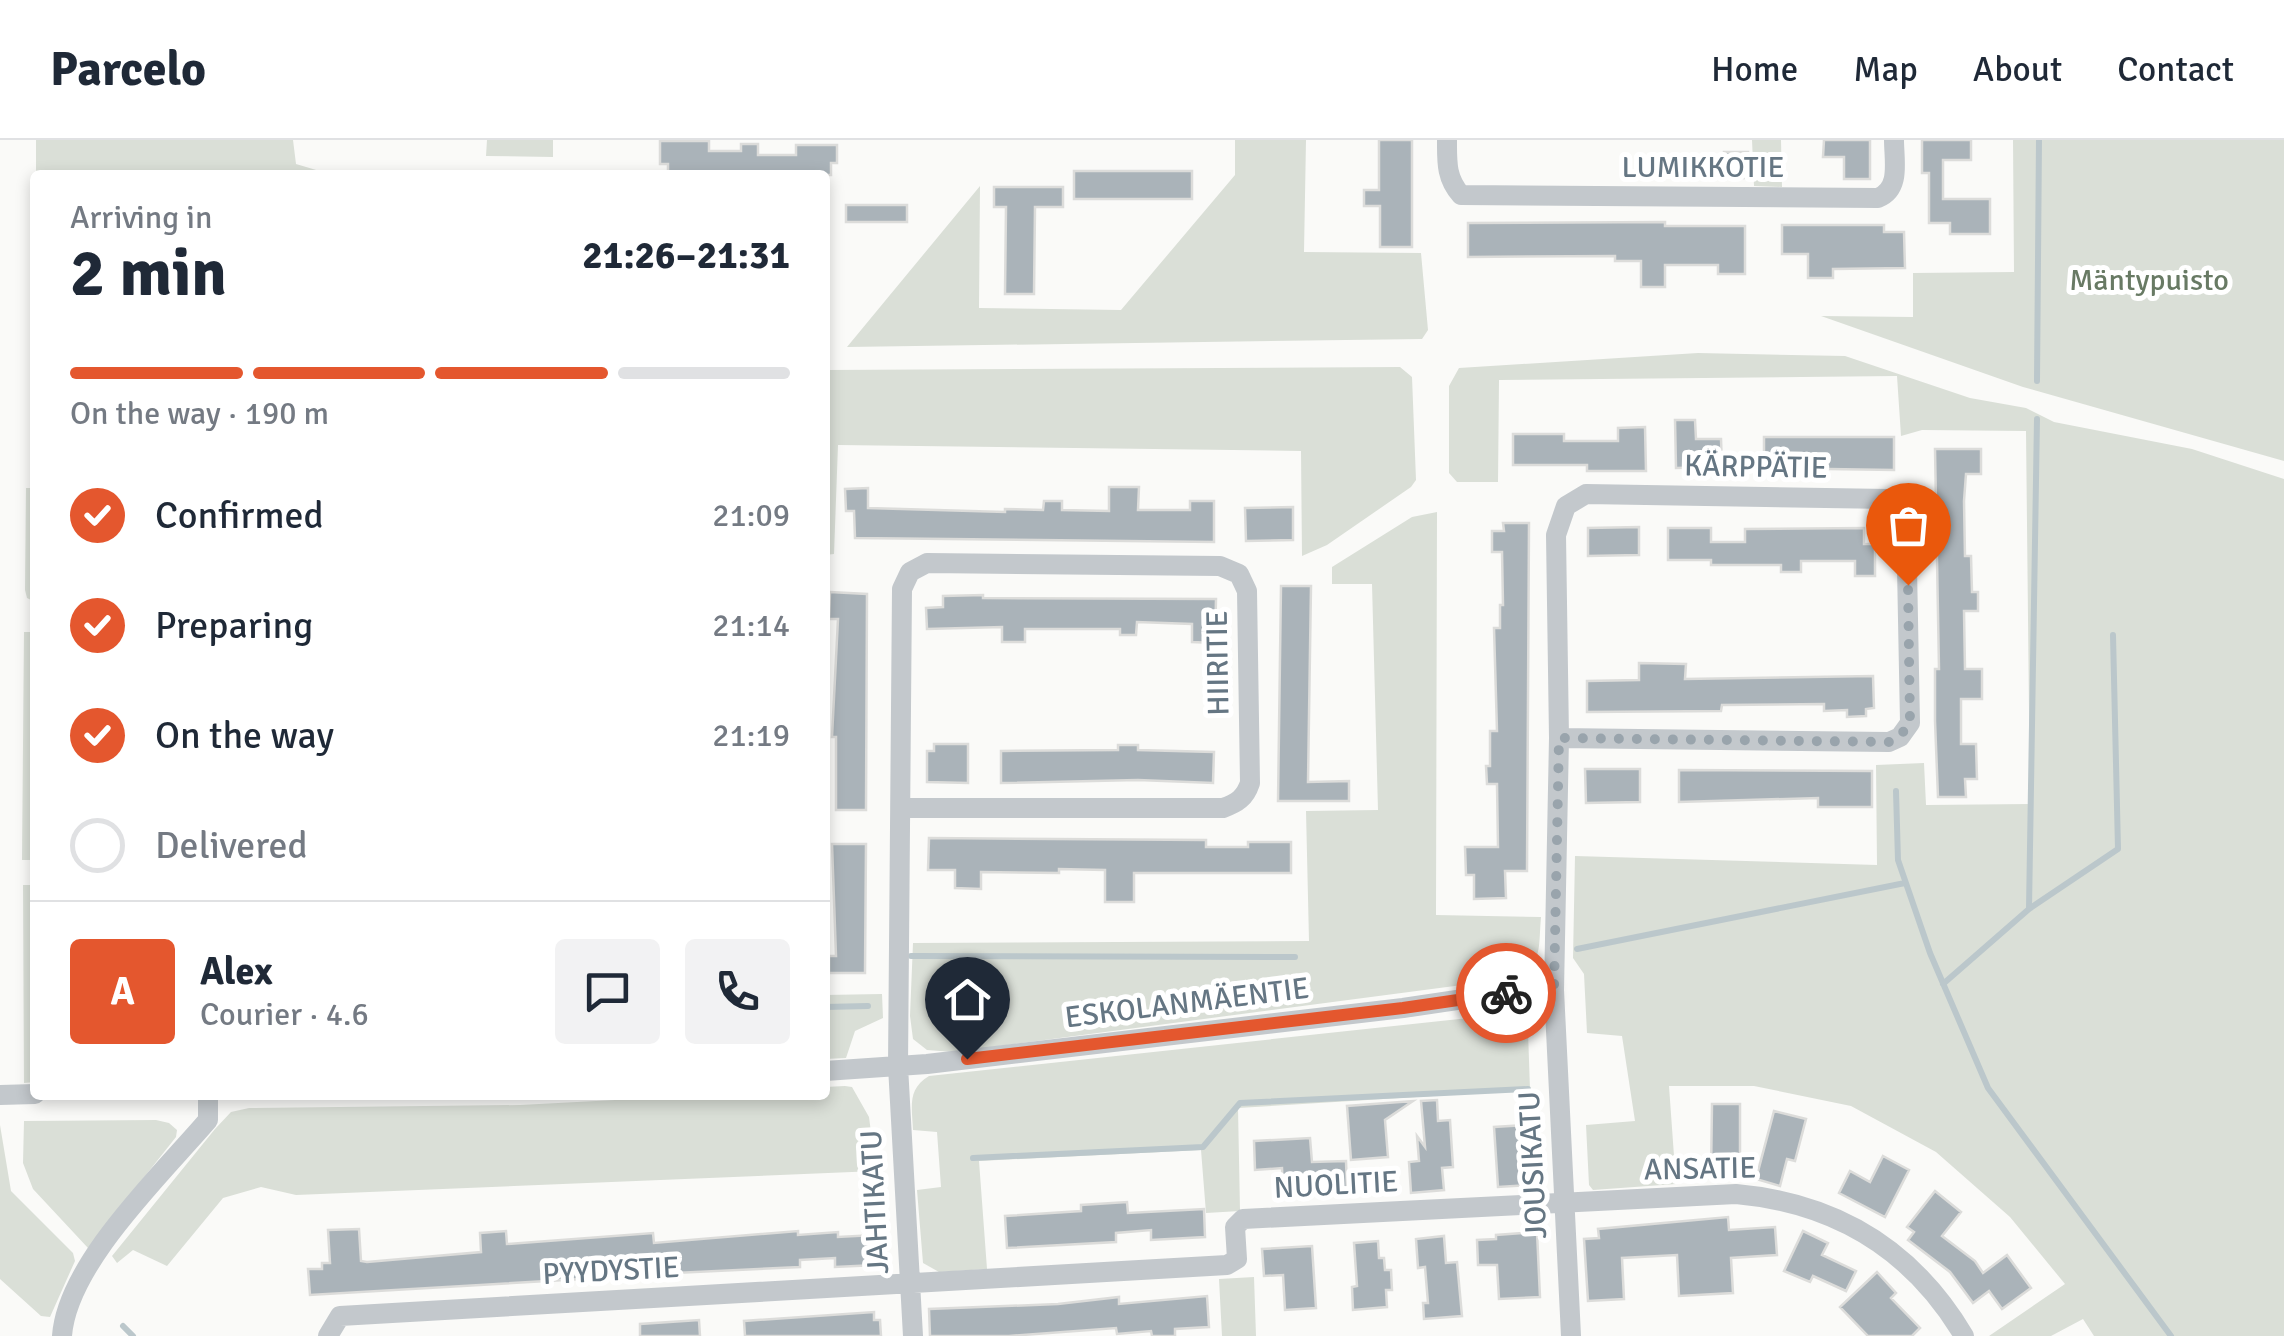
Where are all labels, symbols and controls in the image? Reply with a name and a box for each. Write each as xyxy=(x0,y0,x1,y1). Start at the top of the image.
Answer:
text: Parcelo xyxy=(50,40,206,99)
text: Home xyxy=(1711,48,1798,91)
text: Map xyxy=(1853,48,1918,91)
text: About xyxy=(1973,48,2062,91)
text: Contact xyxy=(2117,48,2234,91)
street label: LUMIKKOTIE xyxy=(1622,149,1784,186)
text: Arriving in xyxy=(70,198,212,237)
text: 21:26–21:31 xyxy=(582,232,790,279)
text: 2 min xyxy=(70,234,227,314)
park label: Mäntypuisto xyxy=(2069,262,2229,299)
text: On the way · 190 m xyxy=(70,394,329,433)
street label: KÄRPPÄTIE xyxy=(1684,447,1828,487)
pin xyxy=(1866,483,1951,586)
icon: check xyxy=(70,488,125,543)
text: Confirmed xyxy=(155,492,324,539)
text: 21:09 xyxy=(712,496,790,535)
icon: bag xyxy=(1881,498,1936,553)
icon: check xyxy=(70,598,125,653)
text: Preparing xyxy=(155,602,313,649)
text: 21:14 xyxy=(712,606,790,645)
street label: HIIRITIE xyxy=(1199,610,1237,716)
icon: check xyxy=(70,708,125,763)
text: On the way xyxy=(155,712,334,759)
text: 21:19 xyxy=(712,716,790,755)
text: Delivered xyxy=(155,822,308,869)
button: chat xyxy=(555,939,660,1044)
button: phone xyxy=(685,939,790,1044)
courier xyxy=(1456,943,1556,1043)
text: Alex xyxy=(200,948,273,995)
pin xyxy=(925,957,1010,1060)
icon: bike xyxy=(1479,966,1534,1021)
text: A xyxy=(110,968,135,1015)
street label: ESKOLANMÄENTIE xyxy=(1063,970,1311,1036)
icon: home xyxy=(940,972,995,1027)
text: Courier · 4.6 xyxy=(200,995,369,1034)
street label: JOUSIKATU xyxy=(1511,1090,1555,1240)
street label: JAHTIKATU xyxy=(853,1129,897,1275)
street label: ANSATIE xyxy=(1643,1150,1757,1188)
street label: NUOLITIE xyxy=(1273,1163,1399,1207)
street label: PYYDYSTIE xyxy=(542,1249,680,1293)

